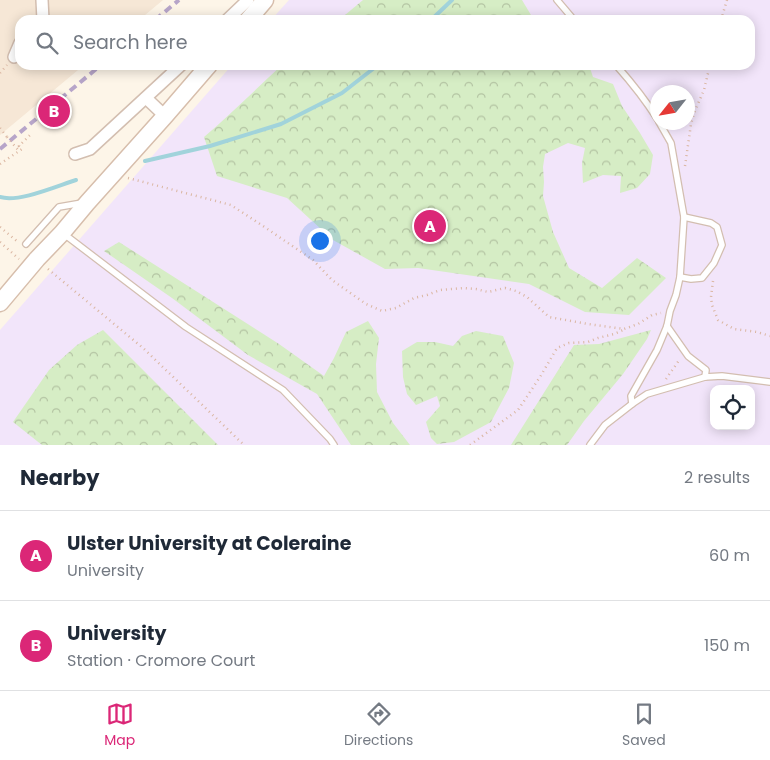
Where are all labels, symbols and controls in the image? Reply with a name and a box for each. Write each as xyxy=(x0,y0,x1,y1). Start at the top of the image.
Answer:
search box xyxy=(15,15,755,70)
icon: search xyxy=(33,29,61,57)
text: Search here xyxy=(73,29,187,56)
north arrow xyxy=(650,85,695,130)
pin: B xyxy=(38,92,70,130)
pin: A xyxy=(414,207,446,245)
your location xyxy=(307,228,333,254)
map controls xyxy=(710,385,755,430)
button: locate xyxy=(710,385,755,430)
text: Nearby xyxy=(20,463,100,492)
text: 2 results xyxy=(684,466,750,489)
text: Ulster University at Coleraine xyxy=(67,530,351,557)
text: A xyxy=(30,544,42,567)
text: 60 m xyxy=(709,544,750,567)
text: University xyxy=(67,559,144,582)
text: University xyxy=(67,620,166,647)
text: B xyxy=(31,634,41,657)
text: 150 m xyxy=(704,634,750,657)
text: Station · Cromore Court xyxy=(67,649,255,672)
tab: Map xyxy=(104,700,135,751)
tab: Directions xyxy=(344,700,413,751)
tab: Saved xyxy=(622,700,666,751)

